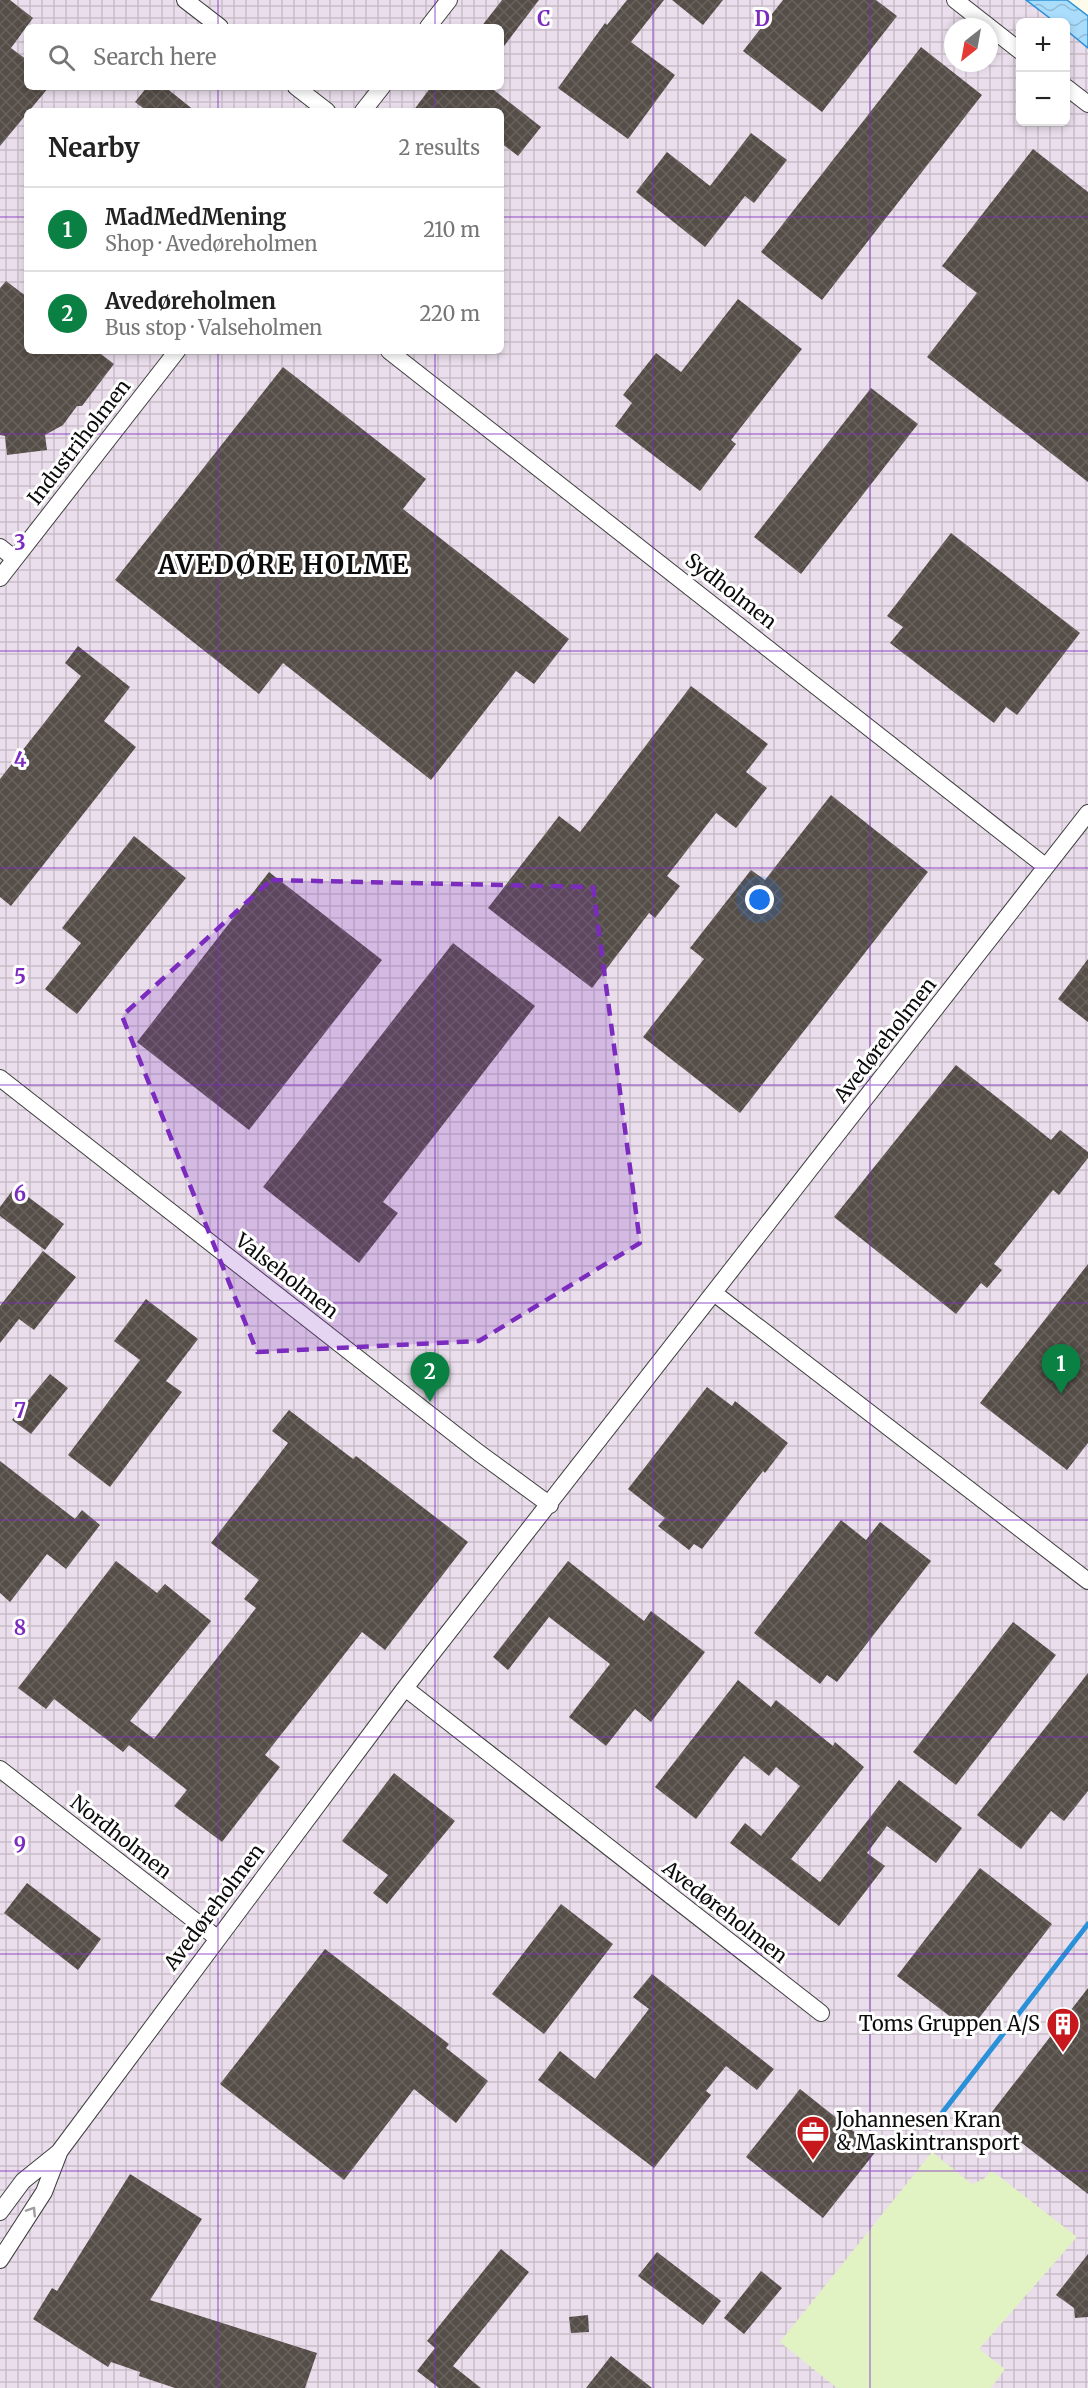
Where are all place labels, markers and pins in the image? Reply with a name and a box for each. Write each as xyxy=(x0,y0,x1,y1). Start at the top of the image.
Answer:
pin: 1 xyxy=(1042,1344,1080,1394)
pin: 2 xyxy=(410,1352,450,1402)
building icon: Toms Gruppen A/S xyxy=(1045,2006,1081,2053)
place label: Toms Gruppen A/S xyxy=(859,2011,1040,2036)
place label: Johannesen Kran & Maskintransport xyxy=(835,2107,1020,2155)
office icon: Johannesen Kran & Maskintransport xyxy=(795,2114,831,2161)

